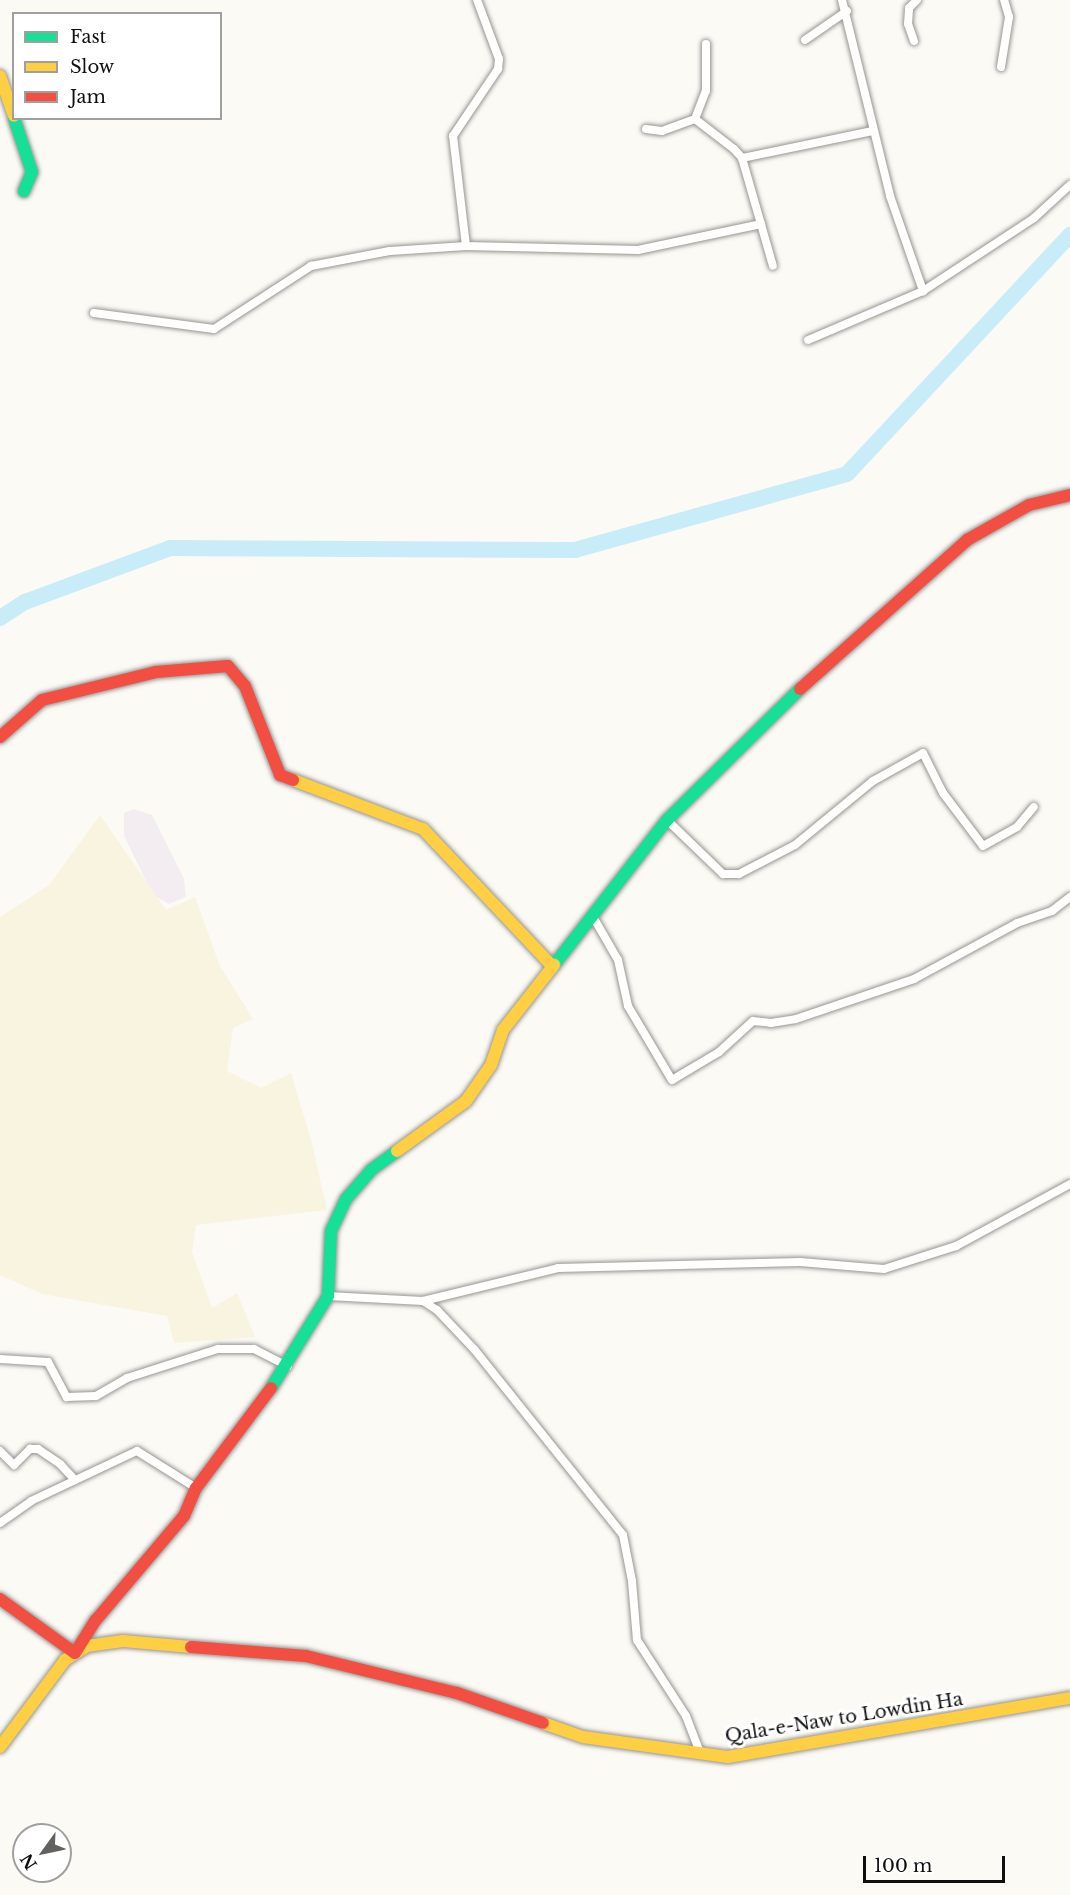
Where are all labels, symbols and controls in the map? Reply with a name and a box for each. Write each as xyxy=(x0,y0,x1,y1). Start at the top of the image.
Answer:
legend xyxy=(12,12,222,120)
text: Fast xyxy=(70,26,106,48)
text: Slow xyxy=(70,56,114,78)
text: Jam xyxy=(70,86,106,108)
street label: Qala-e-Naw to Lowdin Ha xyxy=(723,1688,965,1748)
north arrow xyxy=(12,1823,72,1883)
scale bar xyxy=(866,1844,1008,1882)
text: N xyxy=(16,1850,41,1873)
text: 100 m xyxy=(874,1855,932,1877)

